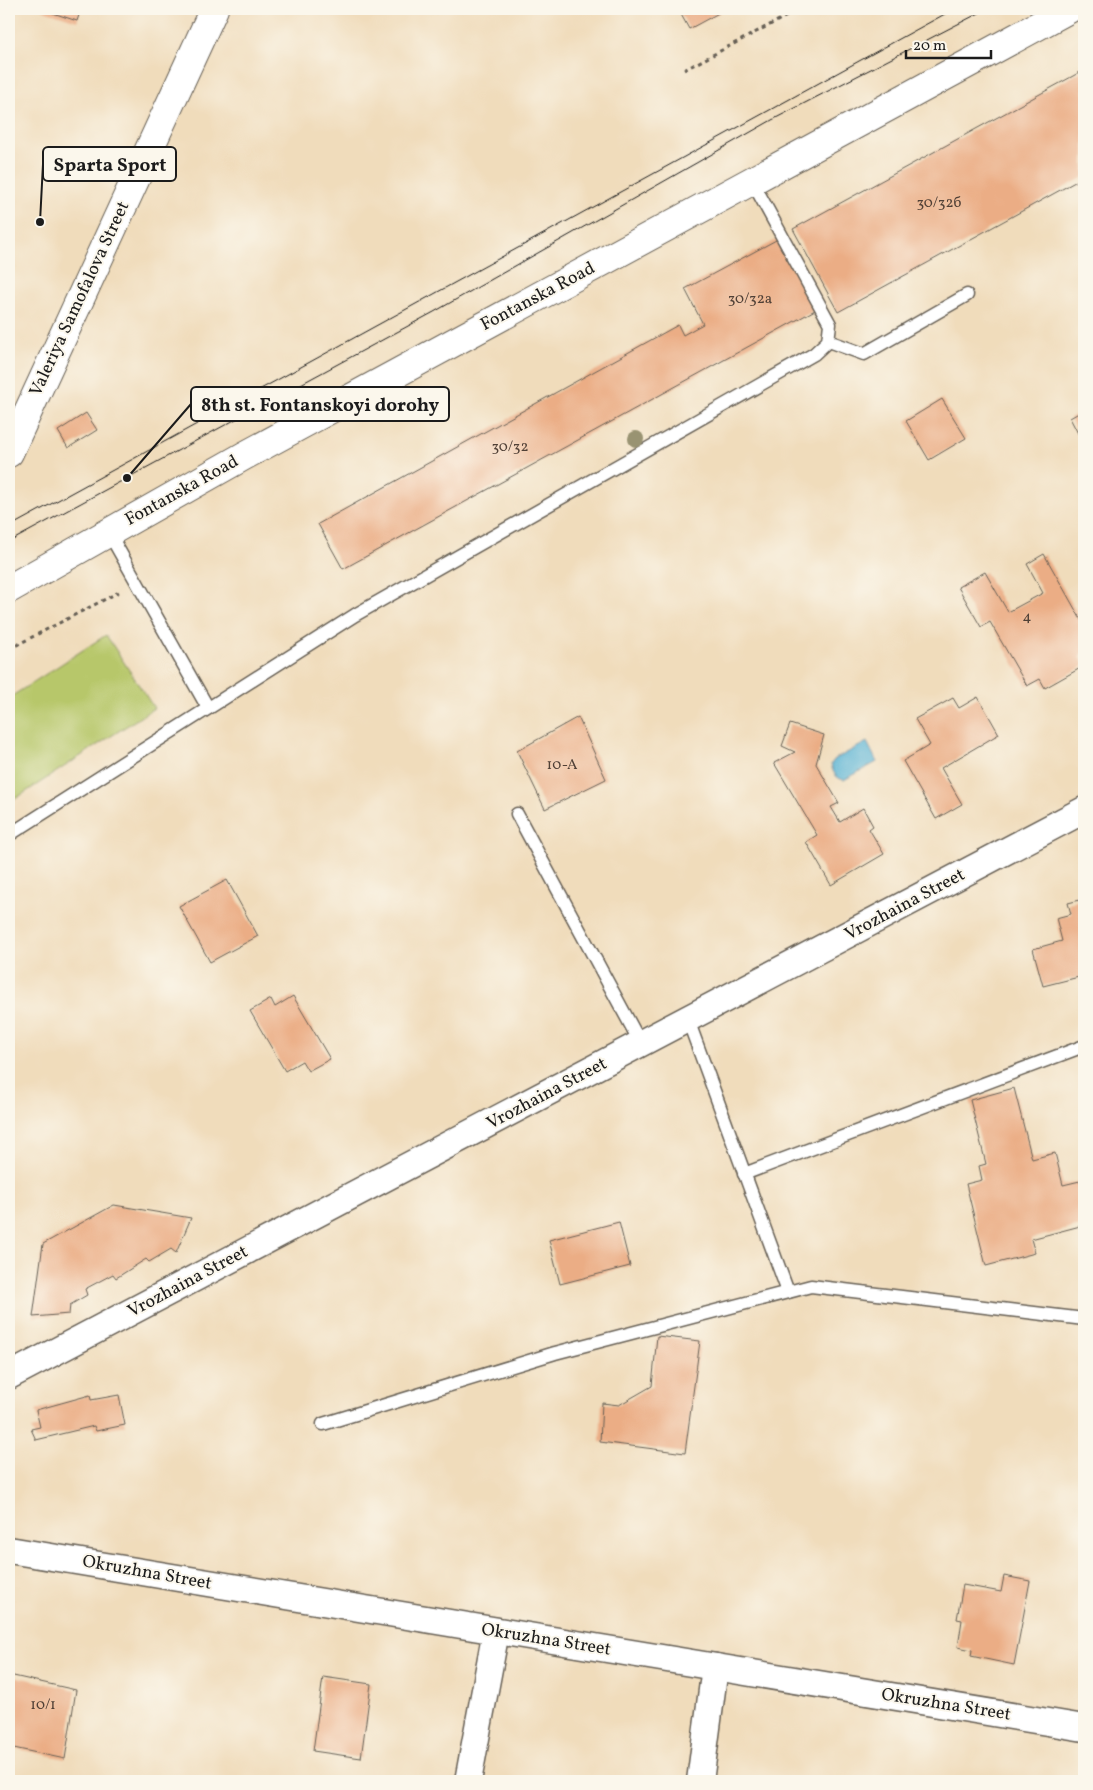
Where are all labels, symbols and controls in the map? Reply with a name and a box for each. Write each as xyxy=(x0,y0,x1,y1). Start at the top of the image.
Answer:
scale bar xyxy=(906,28,990,60)
text: 20 m xyxy=(913,36,946,57)
callout: Sparta Sport xyxy=(43,147,176,181)
text: Sparta Sport xyxy=(54,153,166,179)
house number: 30/32б xyxy=(916,193,962,214)
street label: Valeriya Samofalova Street xyxy=(24,197,136,401)
street label: Fontanska Road xyxy=(476,256,600,338)
house number: 30/32а xyxy=(728,289,772,310)
callout: 8th st. Fontanskoyi dorohy xyxy=(191,387,449,421)
text: 8th st. Fontanskoyi dorohy xyxy=(201,393,439,419)
house number: 30/32 xyxy=(491,437,529,458)
street label: Fontanska Road xyxy=(121,449,243,533)
house number: 4 xyxy=(1023,607,1032,628)
house number: 10-А xyxy=(546,755,578,776)
street label: Vrozhaina Street xyxy=(840,863,970,947)
street label: Vrozhaina Street xyxy=(482,1052,612,1136)
street label: Vrozhaina Street xyxy=(123,1240,253,1324)
street label: Okruzhna Street xyxy=(80,1549,214,1597)
street label: Okruzhna Street xyxy=(479,1617,613,1663)
street label: Okruzhna Street xyxy=(879,1682,1013,1728)
house number: 10/1 xyxy=(30,1695,56,1716)

